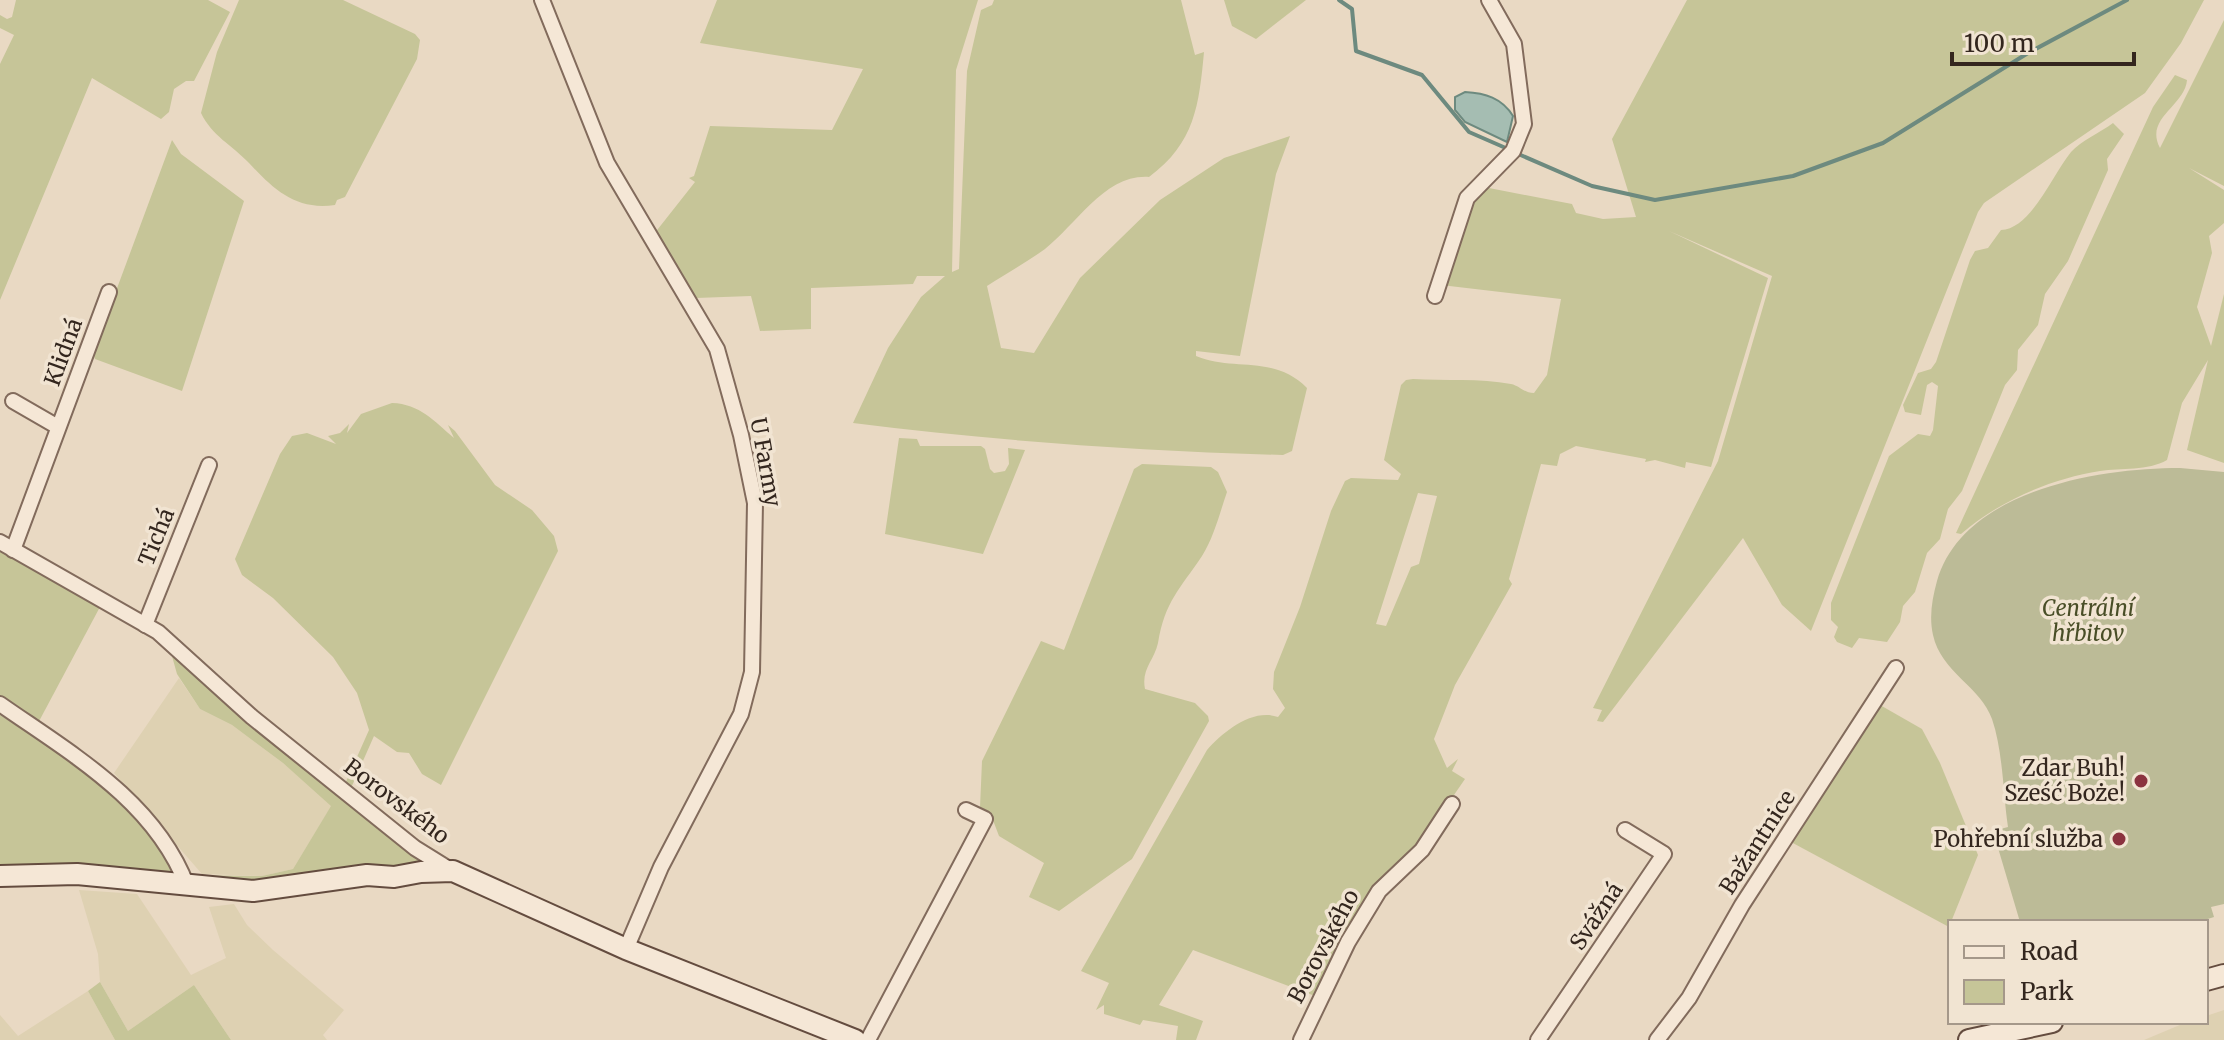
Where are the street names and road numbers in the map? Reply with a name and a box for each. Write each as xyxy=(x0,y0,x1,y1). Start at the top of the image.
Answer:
street label: Klidná xyxy=(38,314,88,390)
street label: U Farmy xyxy=(744,415,788,509)
street label: Tichá xyxy=(132,504,180,570)
street label: Borovského xyxy=(339,752,455,850)
street label: Bažantnice xyxy=(1713,785,1801,899)
street label: Svážná xyxy=(1563,877,1629,955)
street label: Borovského xyxy=(1281,884,1365,1008)

